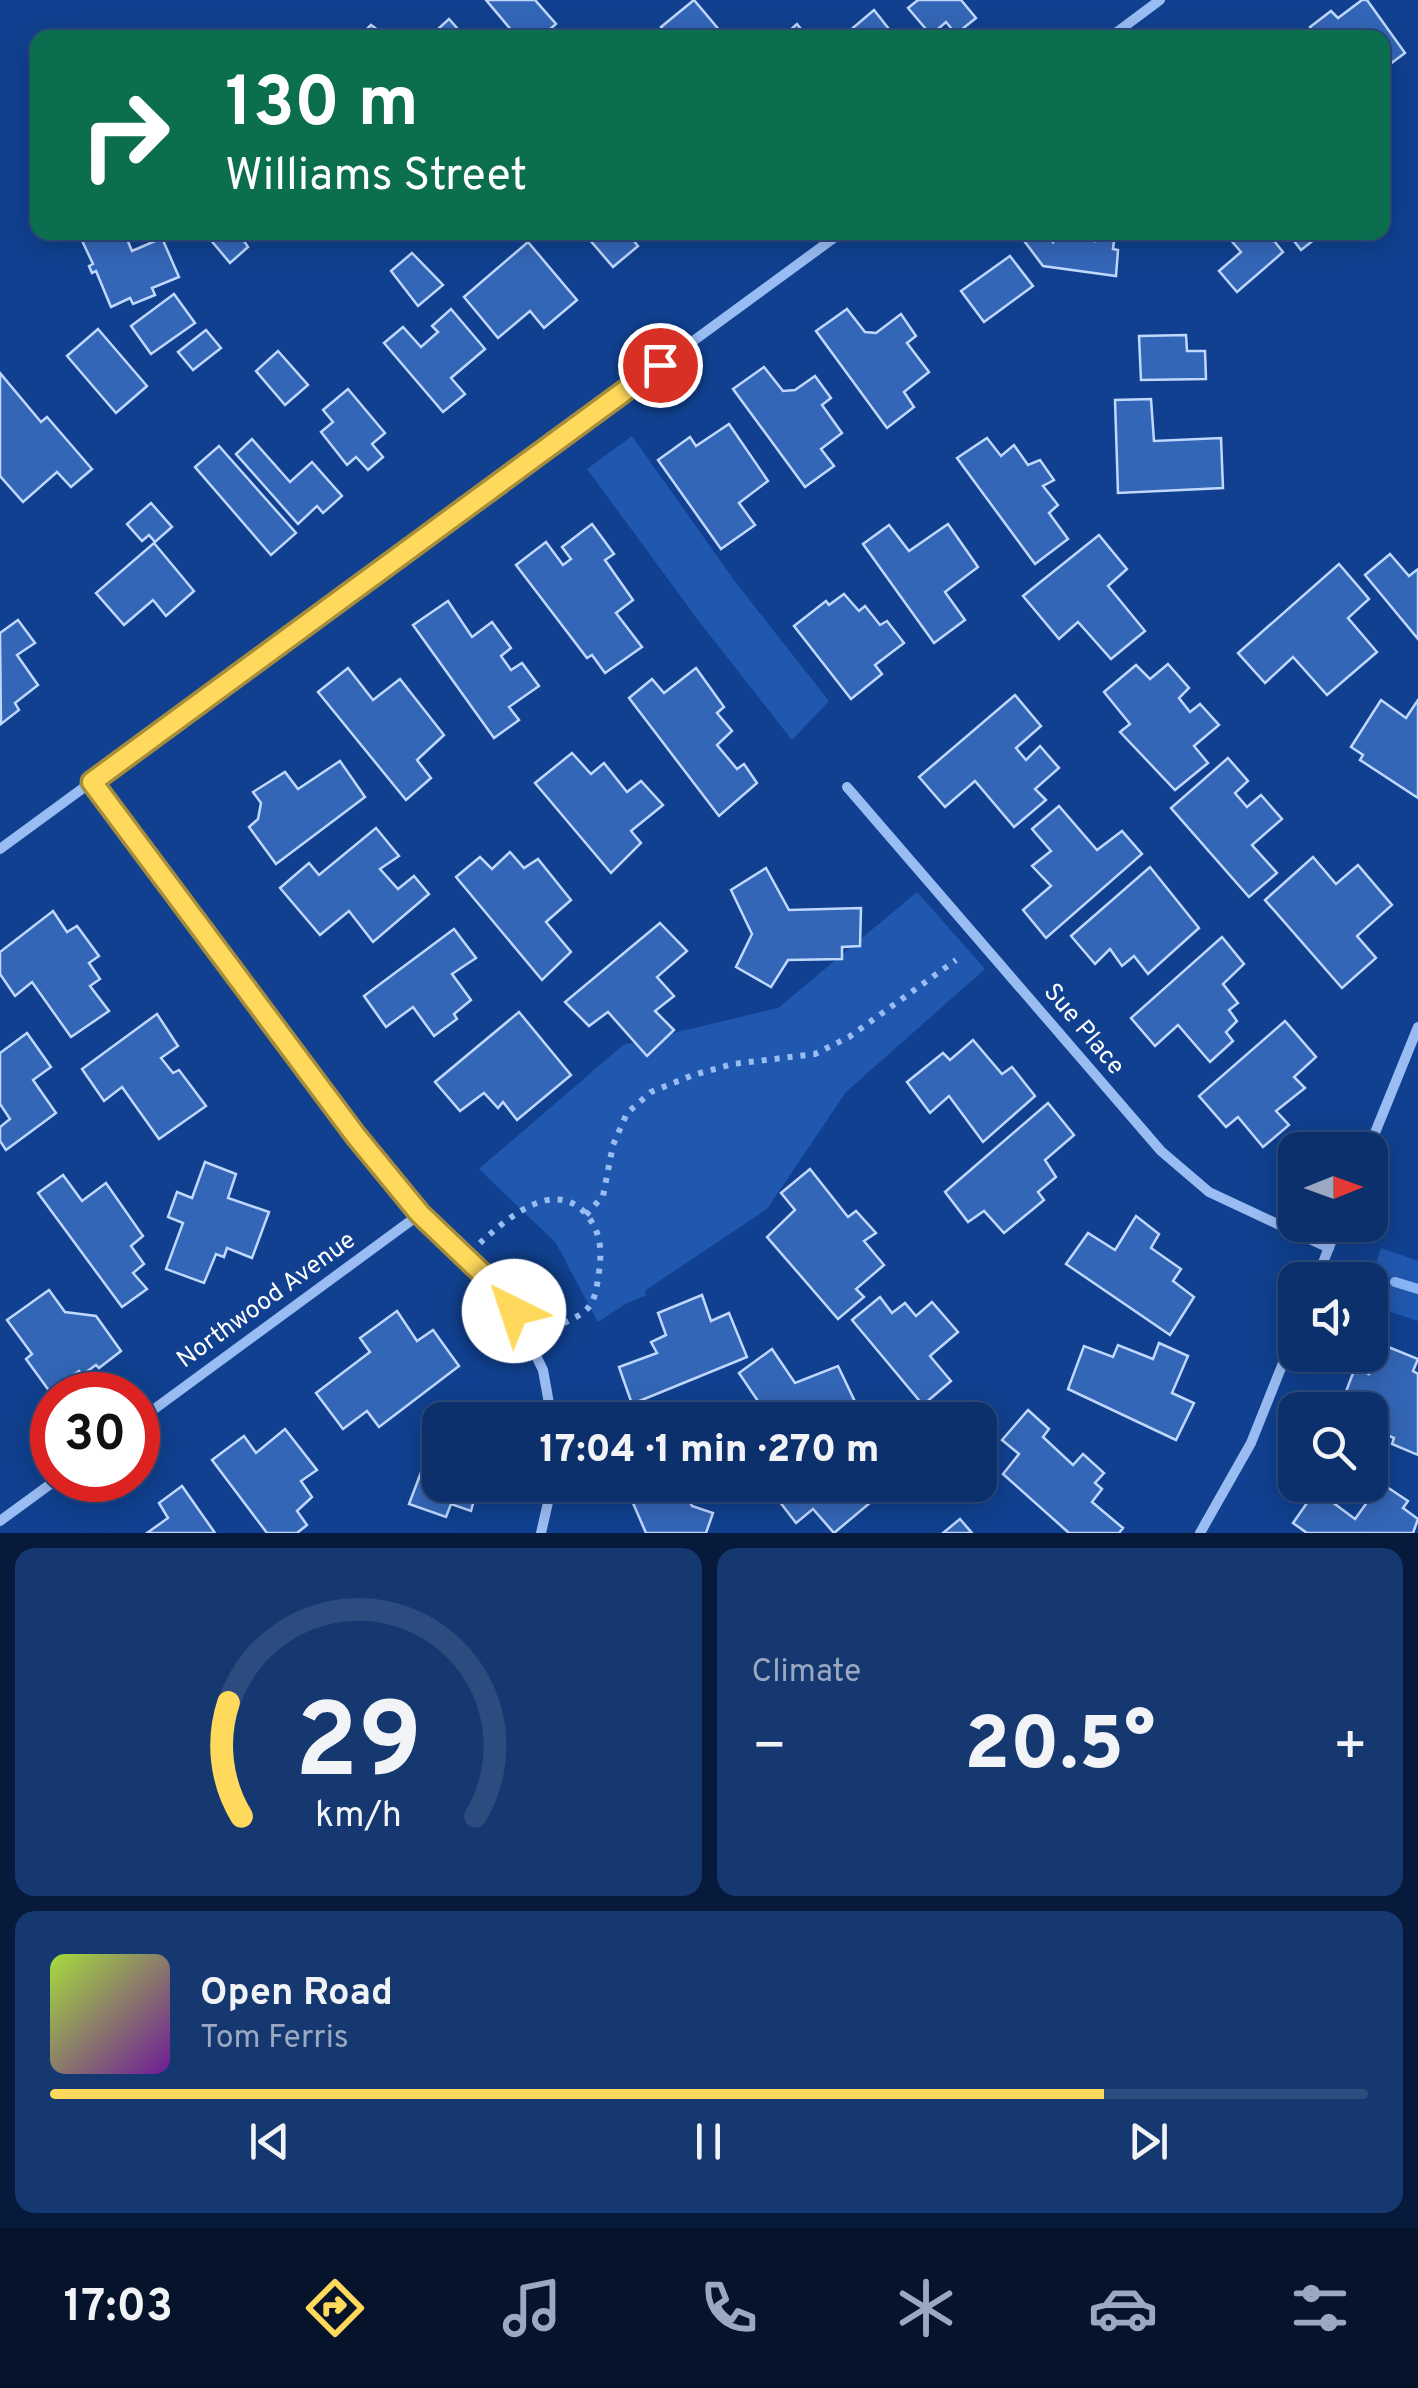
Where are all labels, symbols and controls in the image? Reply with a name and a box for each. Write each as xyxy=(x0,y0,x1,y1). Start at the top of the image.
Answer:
text: 130 m xyxy=(225,62,419,151)
icon: right xyxy=(60,70,190,200)
text: Williams Street xyxy=(225,149,527,206)
pin xyxy=(618,323,703,408)
icon: arrive xyxy=(633,338,688,393)
street label: Sue Place xyxy=(1035,977,1131,1083)
north arrow xyxy=(1278,1132,1388,1242)
map controls xyxy=(1278,1132,1388,1502)
street label: Northwood Avenue xyxy=(171,1225,363,1377)
position arrow xyxy=(462,1259,566,1363)
button: sound xyxy=(1278,1262,1388,1372)
speed limit sign: 30 xyxy=(30,1372,160,1502)
button: search xyxy=(1278,1392,1388,1502)
text: 17:04 · 1 min · 270 m xyxy=(539,1427,880,1476)
text: Climate xyxy=(752,1653,861,1693)
text: 29 xyxy=(294,1682,422,1814)
text: 20.5° xyxy=(964,1701,1155,1796)
text: − xyxy=(752,1714,787,1784)
text: + xyxy=(1333,1714,1368,1784)
text: km/h xyxy=(315,1794,402,1840)
text: Open Road xyxy=(200,1970,393,2019)
text: Tom Ferris xyxy=(200,2019,349,2059)
icon: previous xyxy=(242,2114,297,2169)
icon: pause xyxy=(681,2114,736,2169)
icon: next xyxy=(1121,2114,1176,2169)
icon: directions xyxy=(300,2273,370,2343)
icon: music xyxy=(497,2273,567,2343)
icon: phone xyxy=(694,2273,764,2343)
icon: climate xyxy=(891,2273,961,2343)
icon: car xyxy=(1088,2273,1158,2343)
icon: filters xyxy=(1285,2273,1355,2343)
text: 17:03 xyxy=(63,2280,173,2337)

